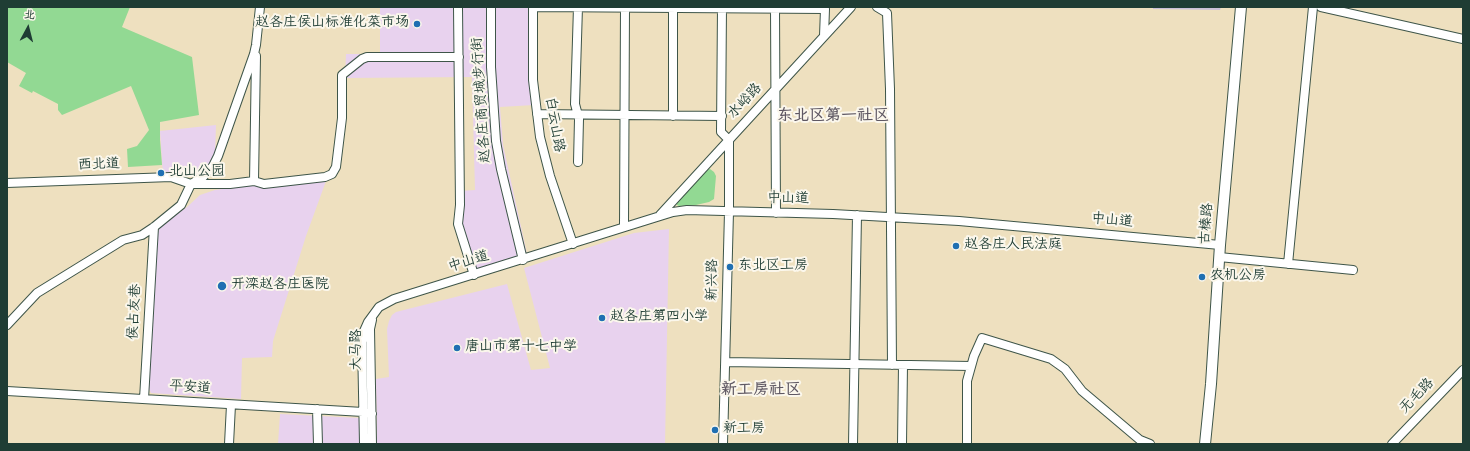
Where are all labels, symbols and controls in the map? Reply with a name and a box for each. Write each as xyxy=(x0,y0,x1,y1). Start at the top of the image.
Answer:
text: 北 xyxy=(23,7,36,25)
north arrow xyxy=(8,8,48,48)
place label: 赵各庄侯山标准化菜市场 xyxy=(255,16,409,32)
marker: 赵各庄侯山标准化菜市场 xyxy=(412,19,422,29)
street label: 赵各庄商贸城步行街 xyxy=(470,37,496,163)
street label: 水峪路 xyxy=(726,81,766,123)
street label: 白云山路 xyxy=(540,96,566,154)
district label: 东北区第一社区 xyxy=(777,108,889,128)
street label: 西北道 xyxy=(78,157,120,175)
place label: 北山公园 xyxy=(169,165,225,181)
marker: 北山公园 xyxy=(156,168,166,178)
street label: 中山道 xyxy=(767,191,809,209)
street label: 古榛路 xyxy=(1198,202,1218,246)
street label: 中山道 xyxy=(1090,212,1134,232)
place label: 赵各庄人民法庭 xyxy=(964,238,1062,254)
marker: 赵各庄人民法庭 xyxy=(951,241,961,251)
street label: 中山道 xyxy=(446,249,492,277)
street label: 新兴路 xyxy=(705,259,723,301)
place label: 东北区工房 xyxy=(738,259,808,275)
marker: 东北区工房 xyxy=(725,262,735,272)
place label: 农机公房 xyxy=(1210,269,1266,285)
marker: 农机公房 xyxy=(1197,272,1207,282)
place label: 开滦赵各庄医院 xyxy=(231,278,329,294)
marker: 开滦赵各庄医院 xyxy=(216,280,228,292)
street label: 侯占友巷 xyxy=(126,284,146,340)
place label: 赵各庄第四小学 xyxy=(610,310,708,326)
marker: 赵各庄第四小学 xyxy=(597,313,607,323)
street label: 大马路 xyxy=(350,329,366,371)
place label: 唐山市第十七中学 xyxy=(465,340,577,356)
marker: 唐山市第十七中学 xyxy=(452,343,462,353)
street label: 无毛路 xyxy=(1397,376,1439,418)
street label: 平安道 xyxy=(168,379,212,399)
district label: 新工房社区 xyxy=(721,382,801,402)
place label: 新工房 xyxy=(723,422,765,438)
marker: 新工房 xyxy=(710,425,720,435)

